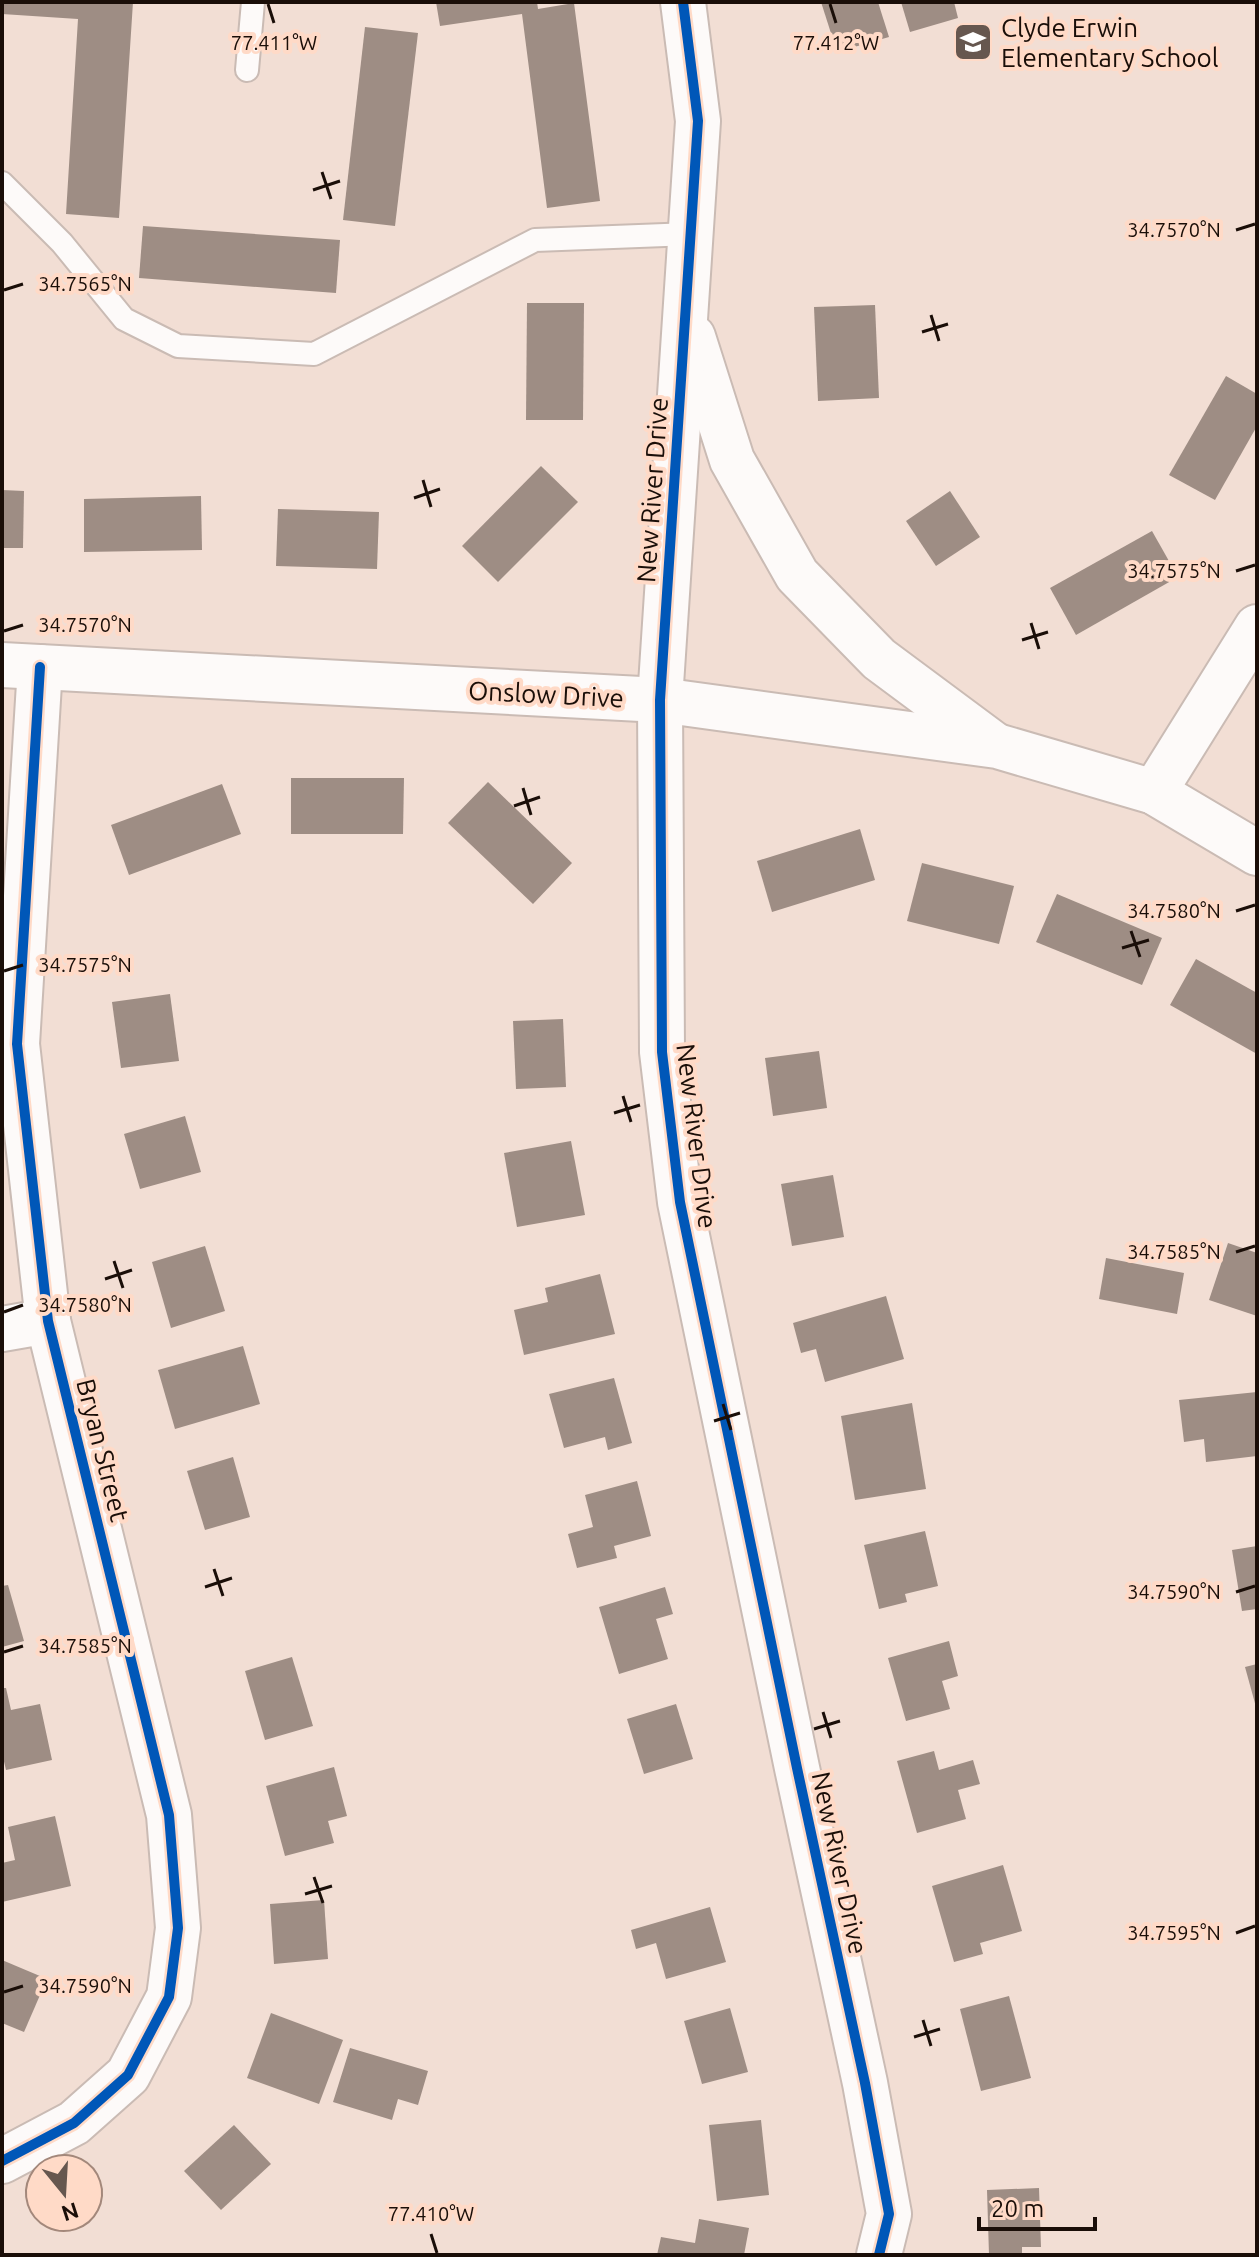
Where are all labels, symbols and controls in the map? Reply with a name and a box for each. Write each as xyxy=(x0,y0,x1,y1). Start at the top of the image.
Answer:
place label: Clyde Erwin Elementary School xyxy=(1001,13,1219,72)
school or university icon: Clyde Erwin Elementary School xyxy=(952,21,994,63)
text: 77.411°W xyxy=(231,31,317,54)
text: 77.412°W xyxy=(793,31,879,54)
text: 34.7570°N xyxy=(1127,218,1221,241)
text: 34.7565°N xyxy=(38,272,132,295)
street label: New River Drive xyxy=(631,396,673,584)
text: 34.7575°N xyxy=(1127,559,1221,582)
text: 34.7570°N xyxy=(38,613,132,636)
street label: Onslow Drive xyxy=(467,675,625,713)
text: 34.7580°N xyxy=(1127,899,1221,922)
text: 34.7575°N xyxy=(38,953,132,976)
street label: New River Drive xyxy=(671,1042,723,1230)
text: 34.7585°N xyxy=(1127,1240,1221,1263)
text: 34.7580°N xyxy=(38,1293,132,1316)
street label: Bryan Street xyxy=(71,1376,135,1524)
text: 34.7590°N xyxy=(1127,1580,1221,1603)
text: 34.7585°N xyxy=(38,1634,132,1657)
street label: New River Drive xyxy=(807,1769,873,1957)
text: 34.7595°N xyxy=(1127,1921,1221,1944)
text: 34.7590°N xyxy=(38,1974,132,1997)
north arrow xyxy=(24,2153,104,2233)
scale bar xyxy=(979,2181,1095,2231)
text: 20 m xyxy=(991,2195,1044,2222)
text: N xyxy=(59,2198,82,2227)
text: 77.410°W xyxy=(388,2202,474,2225)

